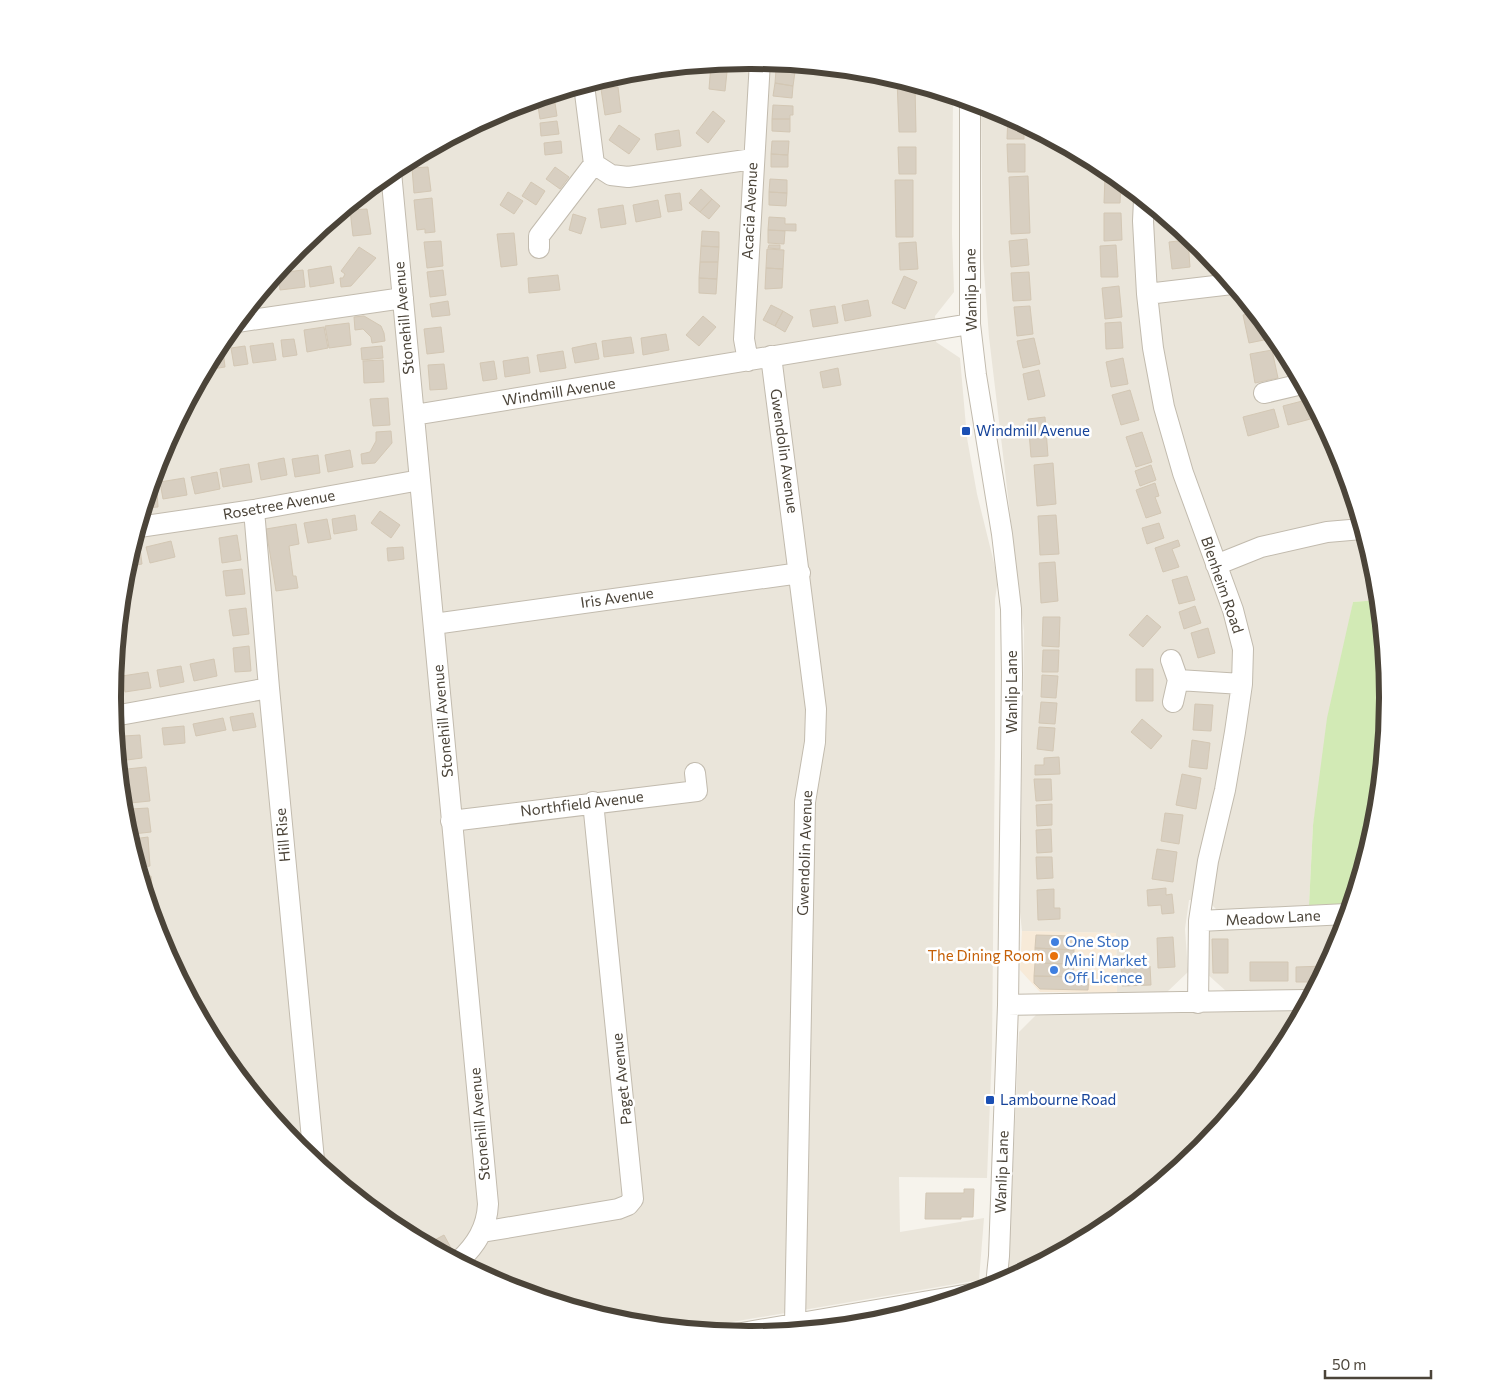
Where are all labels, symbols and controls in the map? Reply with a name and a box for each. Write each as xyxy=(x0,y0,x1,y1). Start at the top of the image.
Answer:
street label: Acacia Avenue xyxy=(737,162,761,260)
street label: Wanlip Lane xyxy=(960,248,980,332)
street label: Stonehill Avenue xyxy=(389,261,417,375)
street label: Windmill Avenue xyxy=(501,373,617,409)
street label: Gwendolin Avenue xyxy=(767,387,803,514)
place label: Windmill Avenue xyxy=(976,421,1090,439)
marker: Windmill Avenue xyxy=(960,425,972,437)
street label: Rosetree Avenue xyxy=(221,485,336,523)
street label: Blenheim Road xyxy=(1198,534,1248,636)
street label: Iris Avenue xyxy=(579,583,655,611)
street label: Wanlip Lane xyxy=(1002,650,1020,734)
street label: Stonehill Avenue xyxy=(428,664,456,778)
street label: Northfield Avenue xyxy=(519,787,645,820)
street label: Gwendolin Avenue xyxy=(793,790,815,916)
street label: Hill Rise xyxy=(271,807,293,863)
street label: Meadow Lane xyxy=(1225,906,1321,928)
place label: One Stop xyxy=(1065,932,1129,950)
marker: One Stop xyxy=(1049,936,1061,948)
place label: The Dining Room xyxy=(927,946,1044,964)
marker: The Dining Room xyxy=(1048,950,1060,962)
place label: Mini Market Off Licence xyxy=(1064,951,1147,986)
marker: Mini Market Off Licence xyxy=(1048,964,1060,976)
street label: Paget Avenue xyxy=(607,1032,635,1126)
street label: Stonehill Avenue xyxy=(465,1067,493,1181)
place label: Lambourne Road xyxy=(1000,1090,1116,1108)
marker: Lambourne Road xyxy=(984,1094,996,1106)
street label: Wanlip Lane xyxy=(991,1130,1011,1214)
scale bar xyxy=(1325,1348,1431,1380)
text: 50 m xyxy=(1332,1355,1366,1373)

